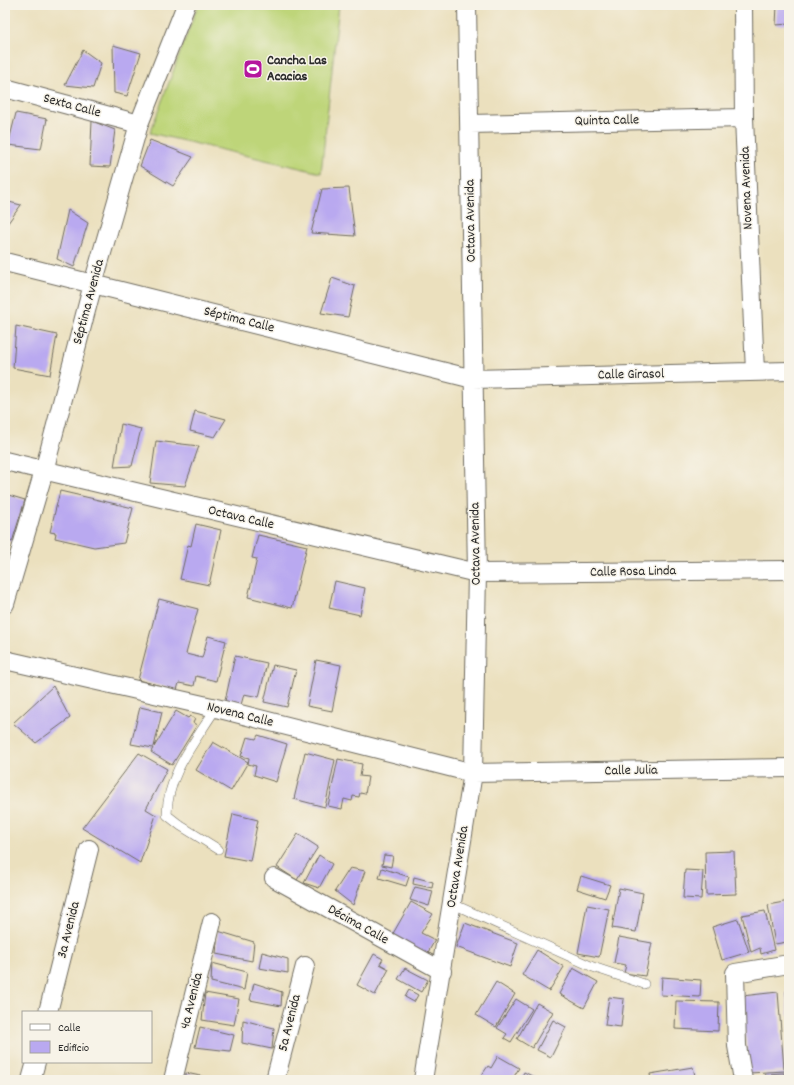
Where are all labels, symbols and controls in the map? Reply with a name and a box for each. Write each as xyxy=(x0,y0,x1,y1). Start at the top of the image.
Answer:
place label: Cancha Las Acacias xyxy=(267,51,327,87)
sports icon: Cancha Las Acacias xyxy=(242,58,264,80)
street label: Sexta Calle xyxy=(41,89,103,123)
street label: Quinta Calle xyxy=(575,110,639,132)
street label: Novena Avenida xyxy=(736,146,758,230)
street label: Octava Avenida xyxy=(460,179,482,263)
street label: Séptima Avenida xyxy=(68,257,110,347)
street label: Séptima Calle xyxy=(202,302,276,338)
street label: Calle Girasol xyxy=(598,364,665,386)
street label: Octava Calle xyxy=(206,501,276,535)
street label: Octava Avenida xyxy=(465,502,487,586)
street label: Calle Rosa Linda xyxy=(590,561,677,583)
street label: Novena Calle xyxy=(205,697,275,733)
street label: Calle Julia xyxy=(604,761,658,781)
street label: Octava Avenida xyxy=(442,824,474,909)
street label: 3a Avenida xyxy=(52,899,86,960)
street label: Décima Calle xyxy=(324,900,392,950)
street label: 4a Avenida xyxy=(175,970,209,1031)
street label: 5a Avenida xyxy=(273,992,307,1054)
legend xyxy=(22,1011,152,1063)
text: Calle xyxy=(58,1020,81,1037)
text: Edificio xyxy=(58,1040,89,1057)

